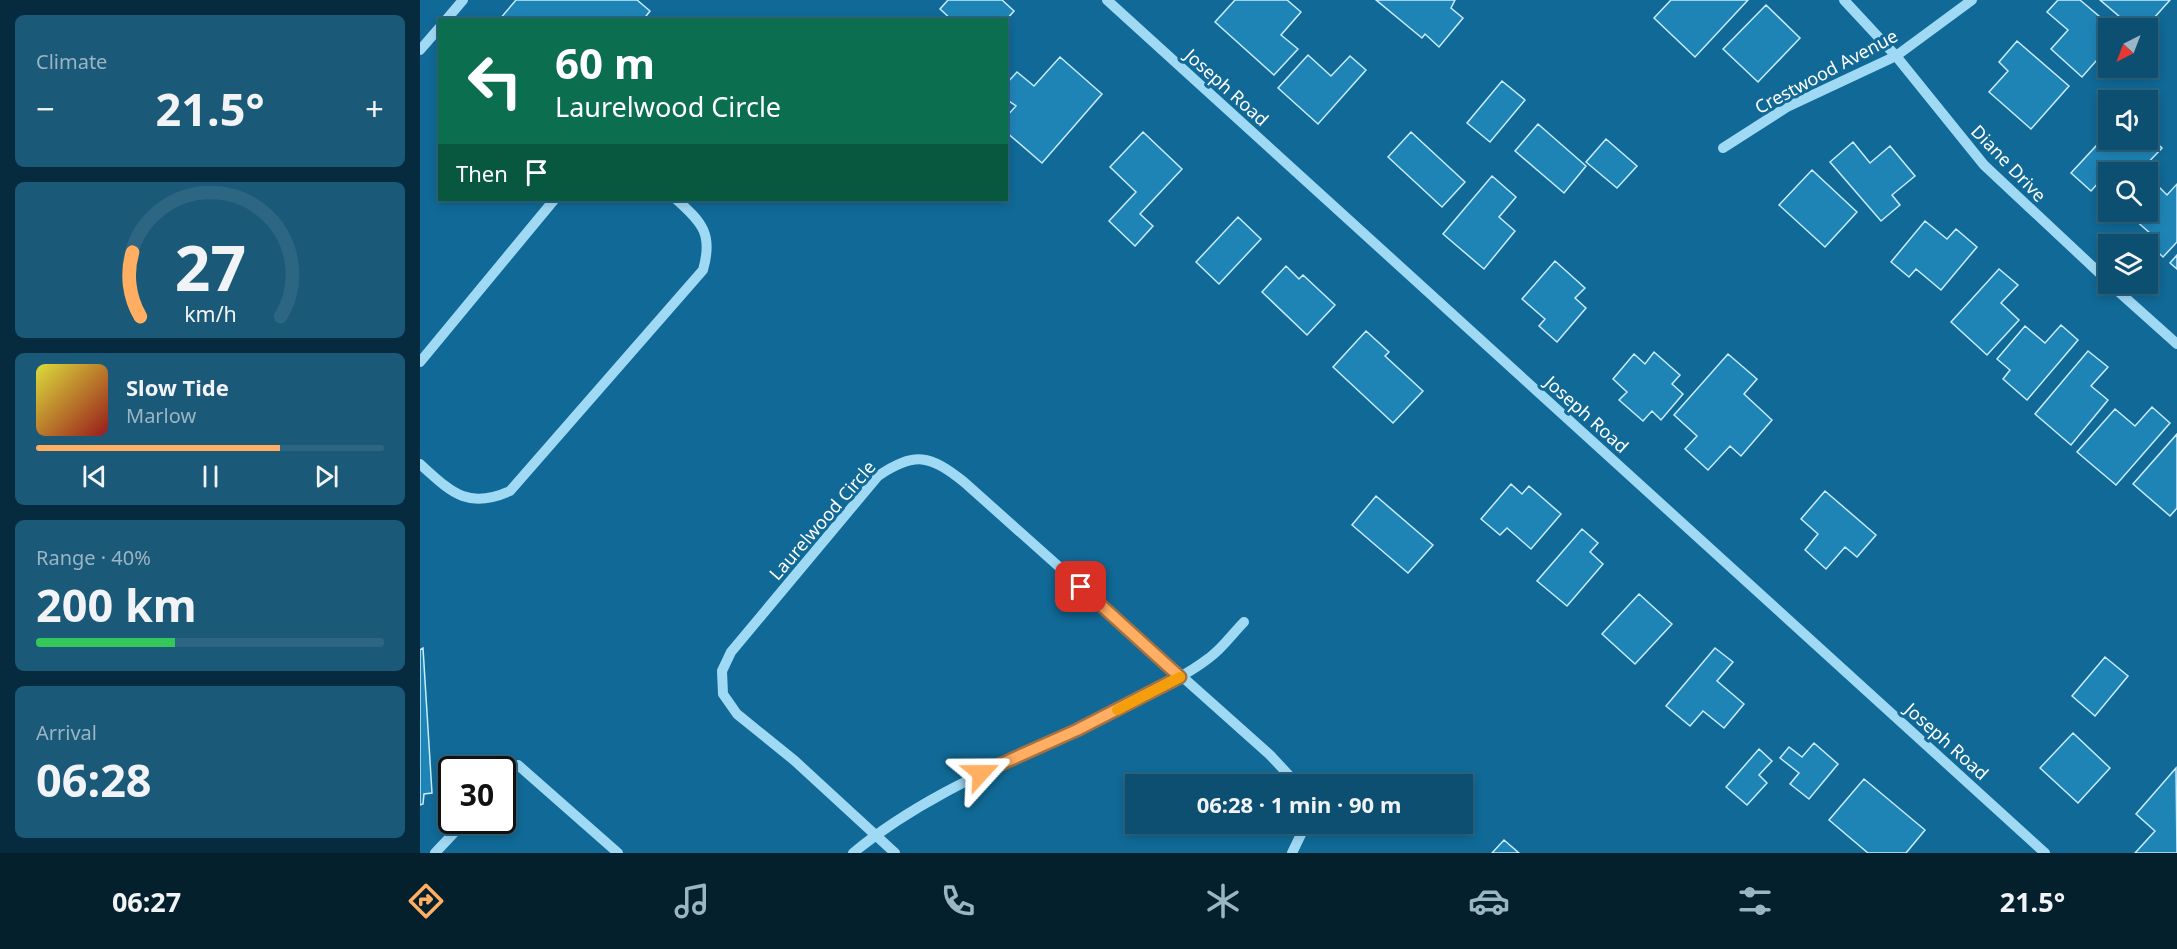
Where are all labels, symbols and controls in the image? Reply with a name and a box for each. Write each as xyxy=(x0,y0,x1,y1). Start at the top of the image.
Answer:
north arrow xyxy=(2098,18,2158,78)
map controls xyxy=(2098,18,2158,294)
street label: Crestwood Avenue xyxy=(1750,23,1902,119)
text: 60 m xyxy=(555,34,655,91)
icon: left xyxy=(456,42,534,120)
street label: Joseph Road xyxy=(1179,42,1274,131)
text: Climate xyxy=(36,48,107,75)
text: 21.5° xyxy=(156,78,264,139)
text: − xyxy=(36,86,55,131)
text: + xyxy=(365,86,384,131)
text: Laurelwood Circle xyxy=(555,88,781,125)
button: sound xyxy=(2098,90,2158,150)
street label: Diane Drive xyxy=(1966,119,2052,207)
icon: arrive xyxy=(520,156,553,189)
text: Then xyxy=(456,158,508,188)
button: search xyxy=(2098,162,2158,222)
text: 27 xyxy=(174,224,246,309)
button: layers xyxy=(2098,234,2158,294)
text: km/h xyxy=(184,299,236,328)
street label: Joseph Road xyxy=(1539,369,1634,458)
text: Slow Tide xyxy=(126,372,229,402)
text: Marlow xyxy=(126,402,196,429)
street label: Laurelwood Circle xyxy=(763,455,881,585)
icon: previous xyxy=(78,460,111,493)
icon: pause xyxy=(194,460,227,493)
icon: next xyxy=(310,460,343,493)
text: Range · 40% xyxy=(36,544,151,571)
pin xyxy=(1055,561,1106,612)
icon: arrive xyxy=(1064,570,1097,603)
text: 200 km xyxy=(36,574,197,635)
street label: Joseph Road xyxy=(1899,696,1994,785)
text: Arrival xyxy=(36,719,97,746)
position arrow xyxy=(949,741,1013,805)
text: 06:28 xyxy=(36,749,152,810)
speed limit sign: 30 xyxy=(438,756,516,834)
text: 06:28 · 1 min · 90 m xyxy=(1197,789,1401,819)
icon: directions xyxy=(405,880,447,922)
icon: music xyxy=(671,880,713,922)
icon: phone xyxy=(937,880,979,922)
icon: climate xyxy=(1202,880,1244,922)
icon: car xyxy=(1468,880,1510,922)
icon: filters xyxy=(1734,880,1776,922)
text: 06:27 xyxy=(112,883,181,920)
text: 21.5° xyxy=(2000,883,2065,920)

